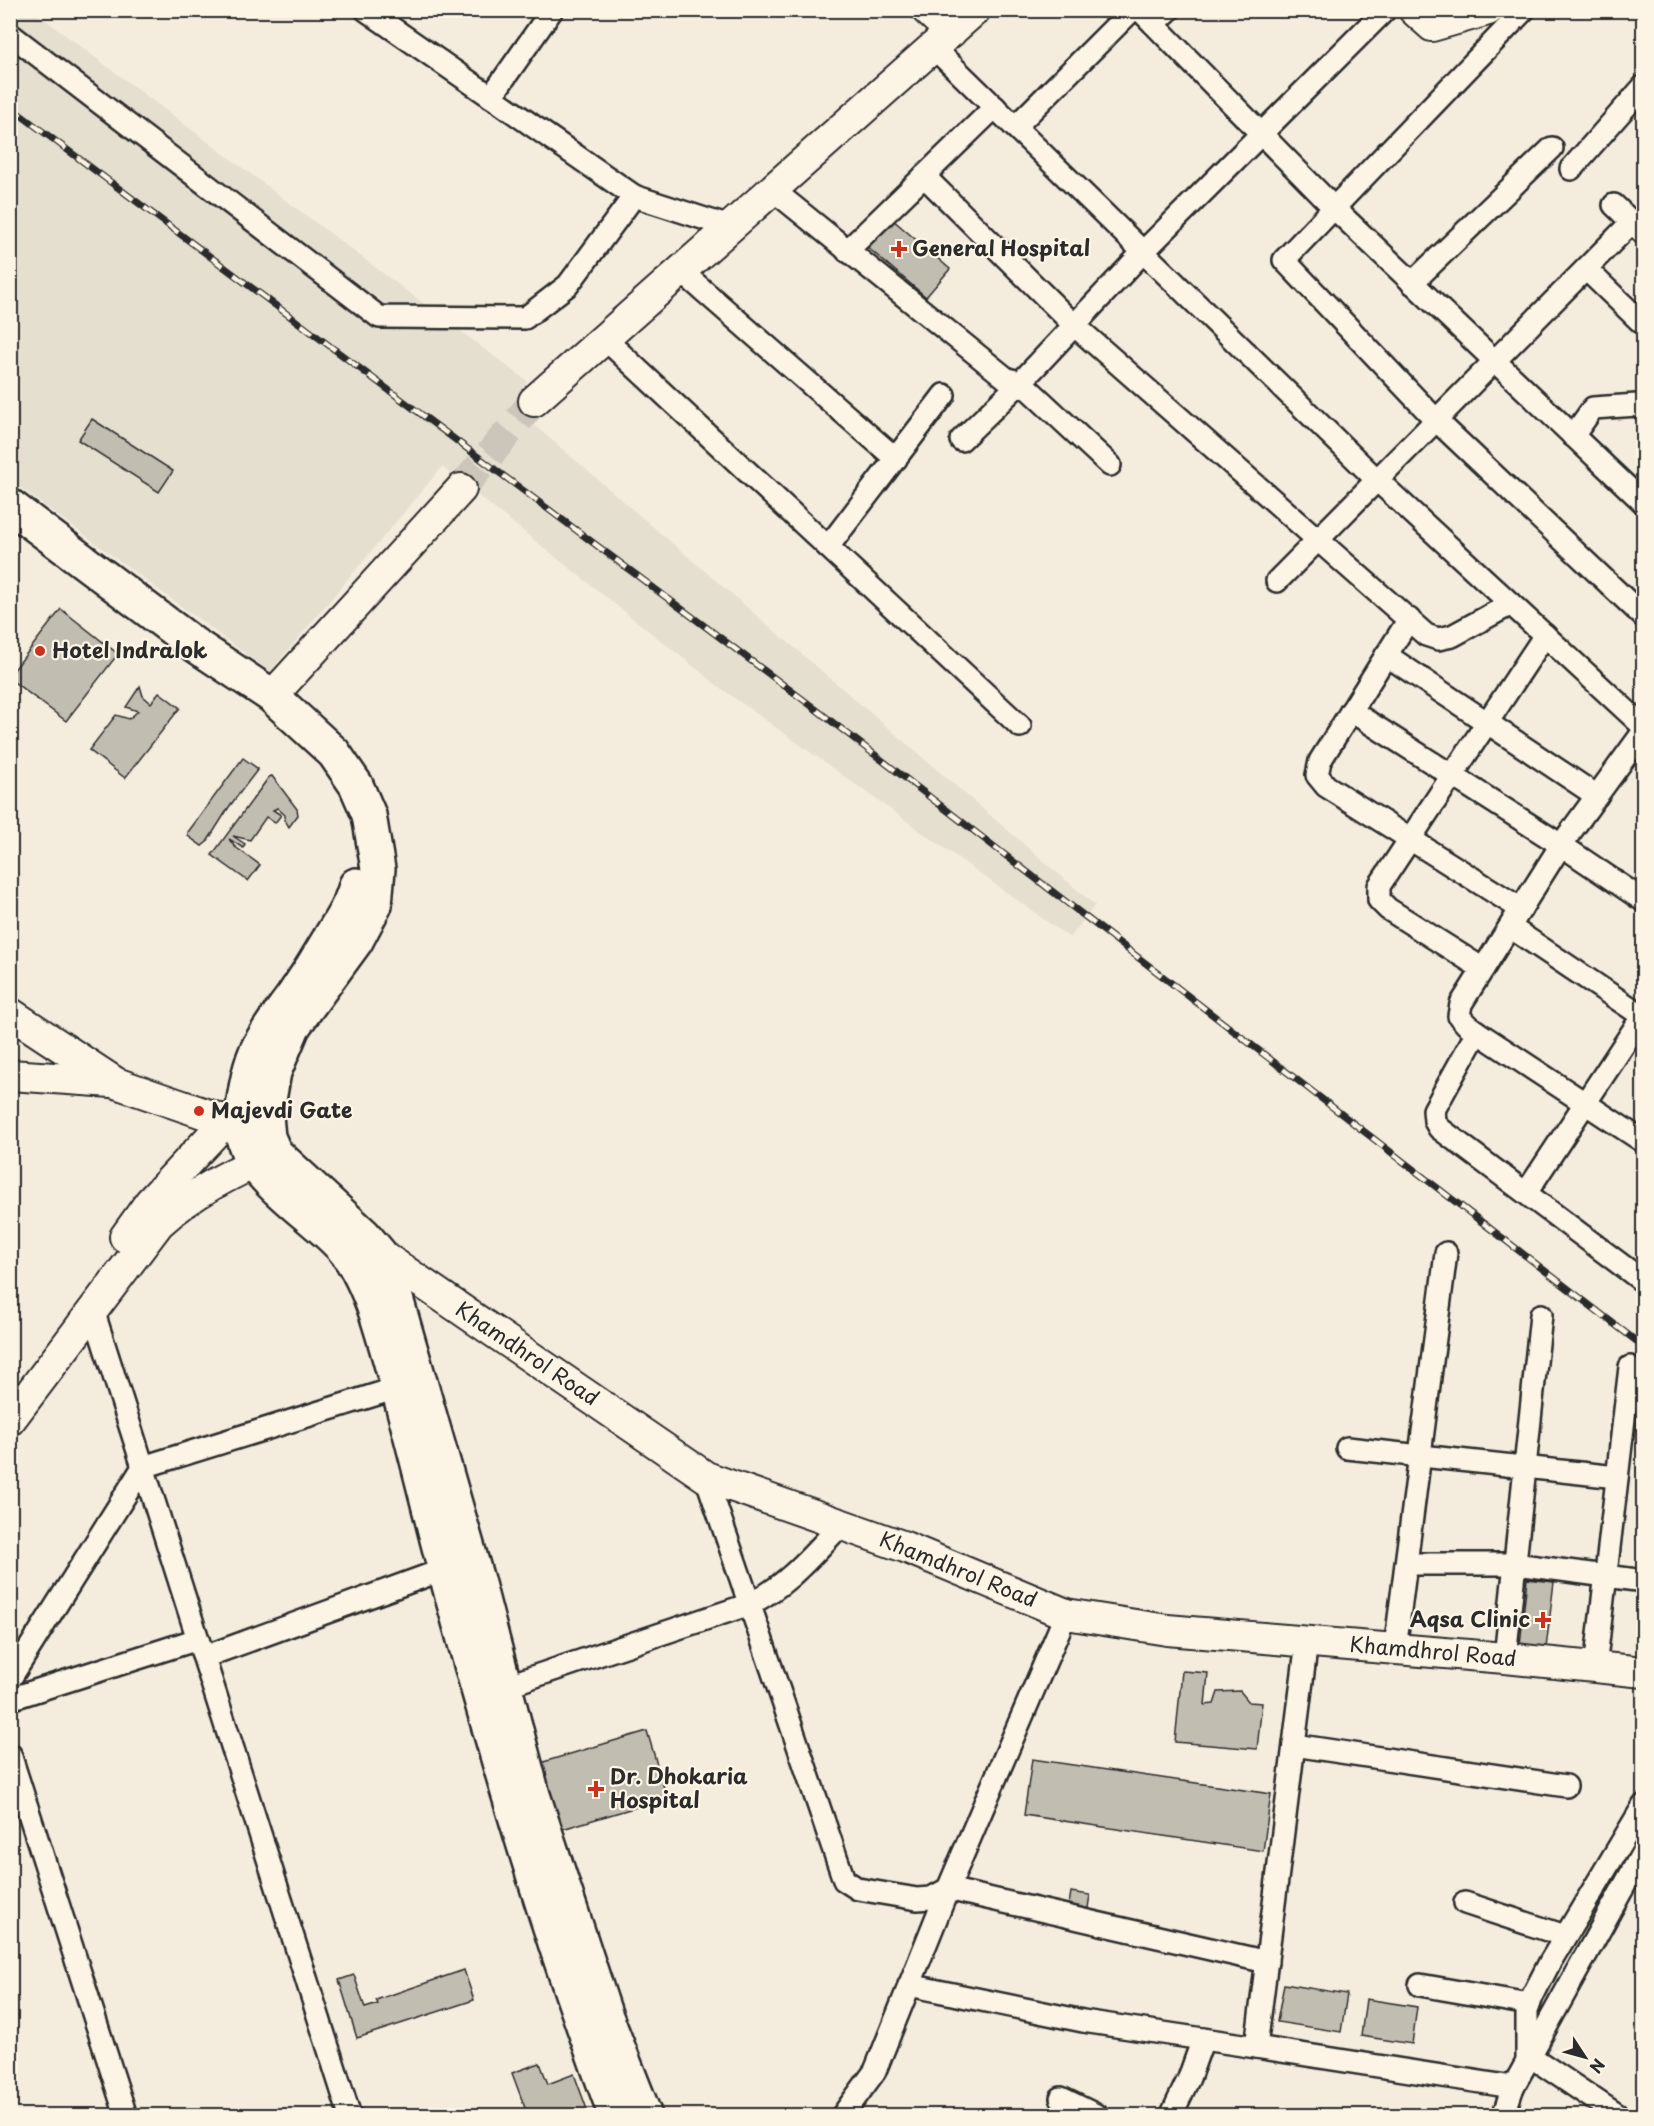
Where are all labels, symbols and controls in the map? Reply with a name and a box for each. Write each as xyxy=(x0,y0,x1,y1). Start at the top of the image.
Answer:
place label: General Hospital xyxy=(912,231,1090,263)
marker: General Hospital xyxy=(890,240,908,258)
place label: Hotel Indralok xyxy=(52,633,208,665)
marker: Hotel Indralok xyxy=(33,644,47,658)
place label: Majevdi Gate xyxy=(211,1093,352,1125)
marker: Majevdi Gate xyxy=(192,1104,206,1118)
street label: Khamdhrol Road xyxy=(450,1292,607,1412)
street label: Khamdhrol Road xyxy=(875,1522,1042,1614)
place label: Aqsa Clinic xyxy=(1410,1602,1530,1634)
marker: Aqsa Clinic xyxy=(1534,1611,1552,1629)
street label: Khamdhrol Road xyxy=(1348,1627,1518,1673)
place label: Dr. Dhokaria Hospital xyxy=(610,1759,748,1815)
marker: Dr. Dhokaria Hospital xyxy=(587,1780,605,1798)
north arrow xyxy=(1555,2027,1615,2087)
text: N xyxy=(1585,2054,1611,2079)

